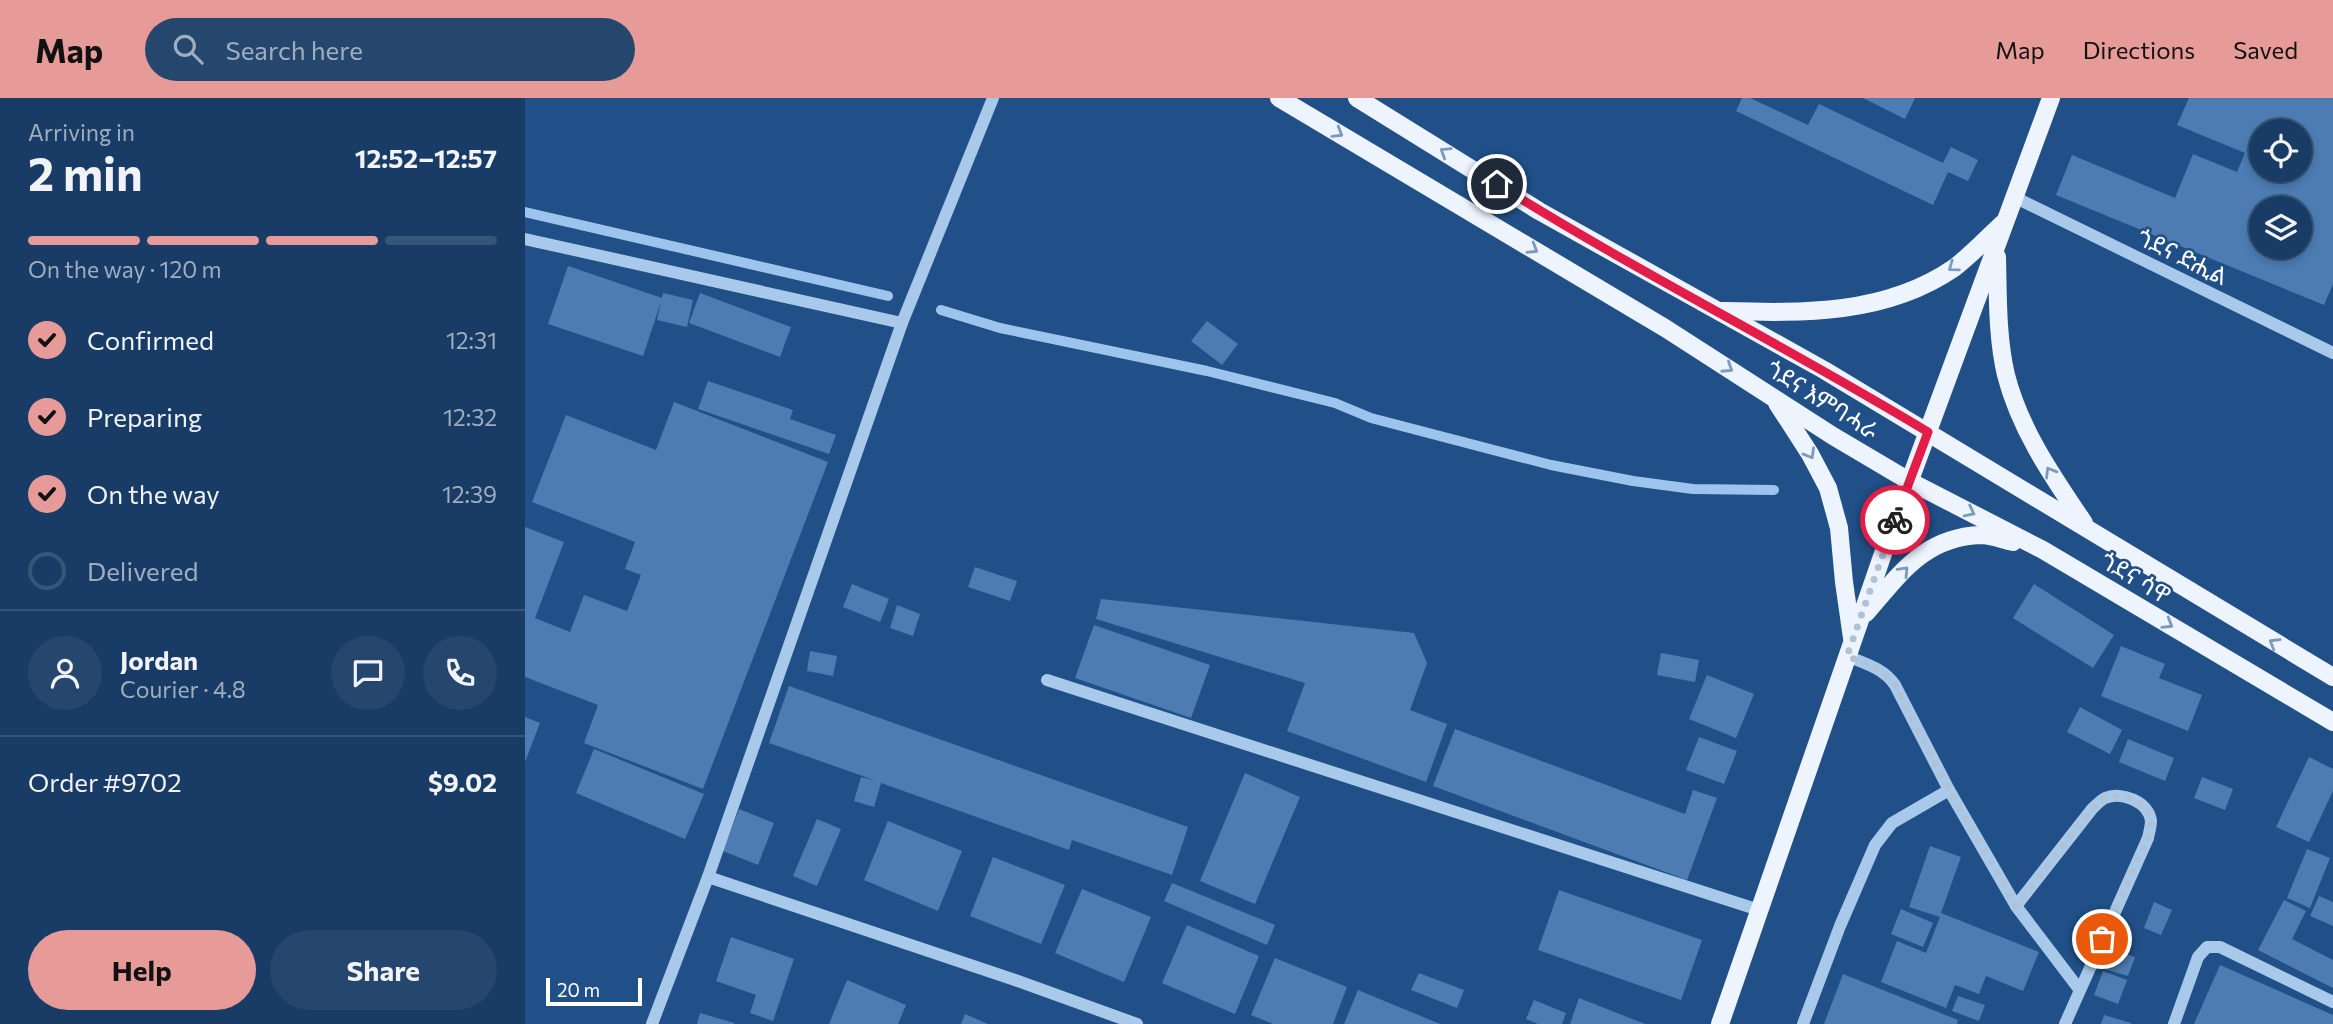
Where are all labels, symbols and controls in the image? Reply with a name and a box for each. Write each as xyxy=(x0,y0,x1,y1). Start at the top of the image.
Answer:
search box xyxy=(145,18,635,81)
text: Map xyxy=(35,29,103,70)
icon: search xyxy=(169,30,207,68)
text: Search here xyxy=(225,34,363,65)
text: Map xyxy=(1995,35,2045,64)
text: Directions xyxy=(2083,35,2195,64)
text: Saved xyxy=(2233,35,2298,64)
text: Arriving in xyxy=(28,118,135,146)
map controls xyxy=(2249,119,2312,259)
button: locate xyxy=(2249,119,2312,182)
one-way arrow xyxy=(1330,125,1343,138)
text: 12:52–12:57 xyxy=(355,142,497,173)
text: 2 min xyxy=(28,144,143,200)
one-way arrow xyxy=(1440,148,1453,161)
pin xyxy=(1467,154,1527,214)
icon: home xyxy=(1478,165,1516,203)
button: layers xyxy=(2249,196,2312,259)
street label: ጎደና ድሒል xyxy=(2133,222,2233,290)
one-way arrow xyxy=(1526,241,1539,254)
text: On the way · 120 m xyxy=(28,255,222,283)
one-way arrow xyxy=(1948,259,1961,271)
icon: check xyxy=(28,321,66,359)
text: Confirmed xyxy=(87,324,214,355)
text: 12:31 xyxy=(446,326,497,354)
street label: ጎደና እምባሓራ xyxy=(1762,353,1884,445)
one-way arrow xyxy=(1720,359,1733,372)
icon: check xyxy=(28,398,66,436)
text: Preparing xyxy=(87,401,202,432)
text: 12:32 xyxy=(443,403,497,431)
one-way arrow xyxy=(1801,447,1814,460)
one-way arrow xyxy=(2046,466,2059,479)
icon: check xyxy=(28,475,66,513)
text: On the way xyxy=(87,478,220,509)
text: 12:39 xyxy=(442,480,497,508)
courier xyxy=(1860,485,1930,555)
icon: bike xyxy=(1876,501,1914,539)
one-way arrow xyxy=(1963,504,1975,518)
street label: ጎደና ሳዋ xyxy=(2096,545,2176,609)
text: Delivered xyxy=(87,555,198,586)
one-way arrow xyxy=(1896,566,1909,579)
one-way arrow xyxy=(2160,616,2173,629)
button: person xyxy=(28,636,102,710)
button: chat xyxy=(331,636,405,710)
button: phone xyxy=(423,636,497,710)
one-way arrow xyxy=(2269,638,2282,651)
text: Jordan xyxy=(120,644,198,675)
text: Courier · 4.8 xyxy=(120,675,246,703)
text: Order #9702 xyxy=(28,766,182,797)
text: $9.02 xyxy=(428,766,497,797)
pin xyxy=(2072,909,2132,969)
icon: bag xyxy=(2083,920,2121,958)
button: Help xyxy=(28,930,256,1010)
button: Share xyxy=(270,930,497,1010)
scale bar xyxy=(546,975,642,1007)
text: 20 m xyxy=(557,978,600,1001)

